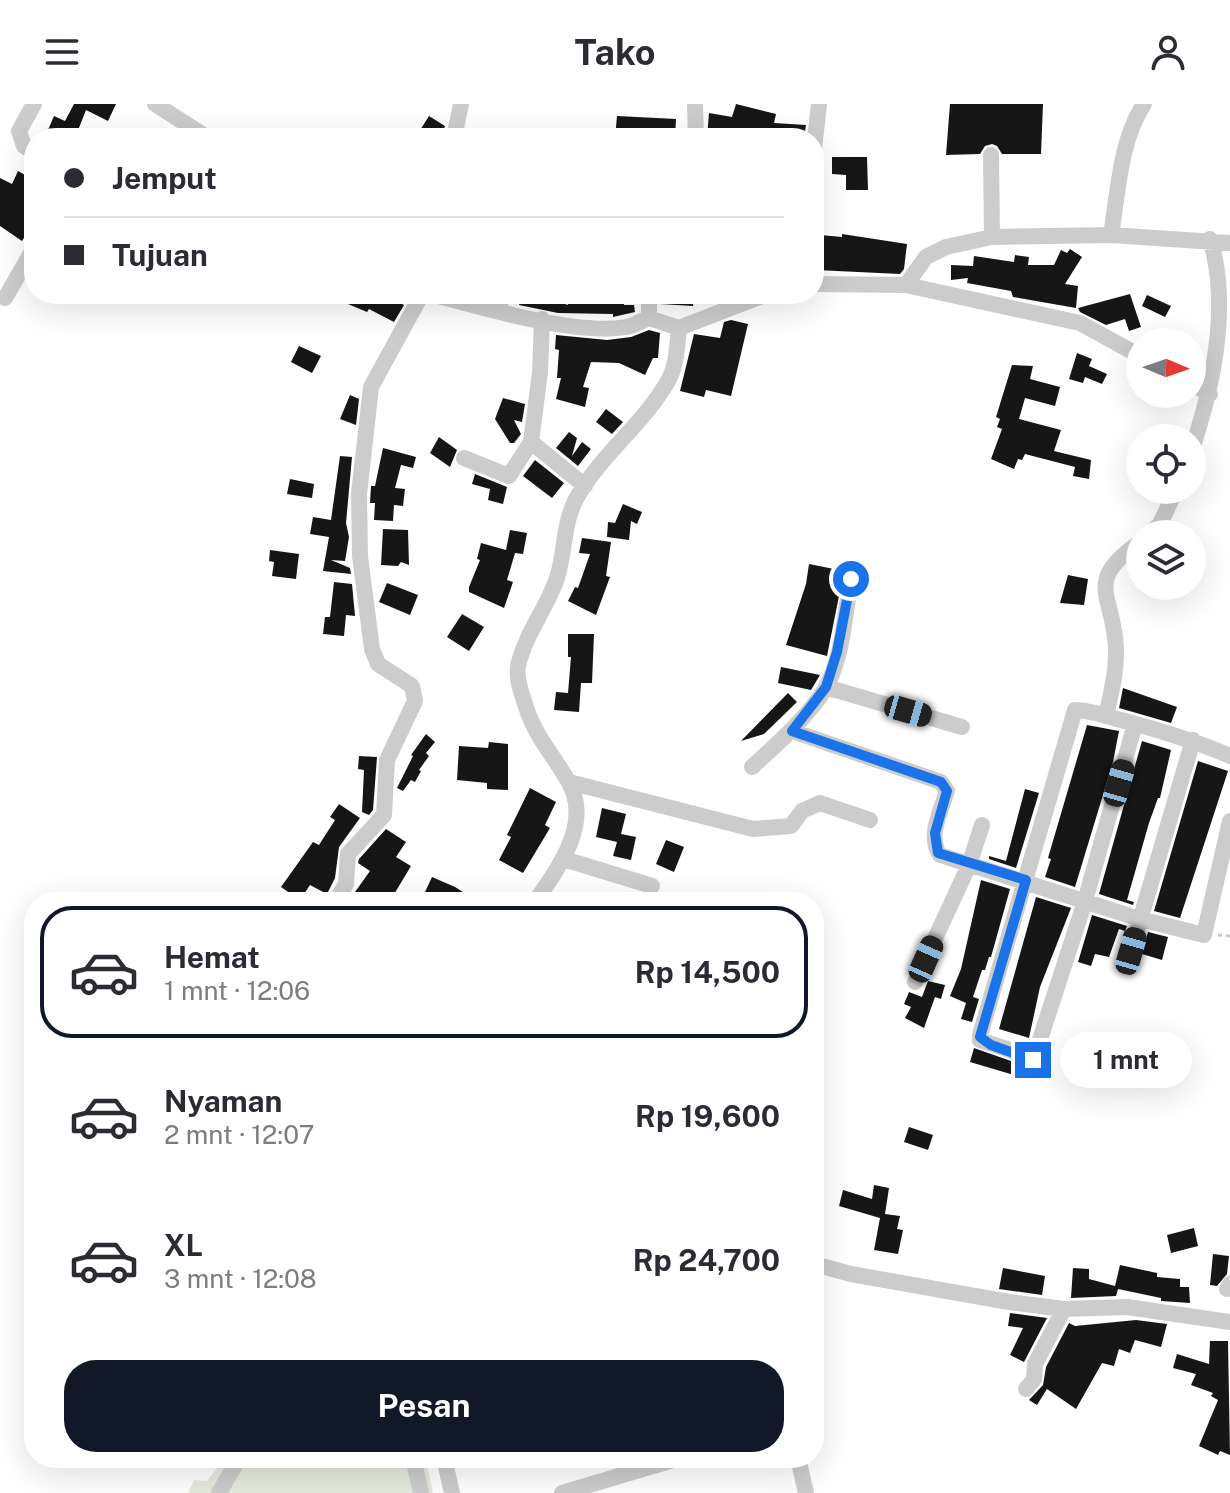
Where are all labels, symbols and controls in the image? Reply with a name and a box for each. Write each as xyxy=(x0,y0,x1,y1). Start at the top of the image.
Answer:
icon: menu xyxy=(40,30,84,74)
icon: person xyxy=(1146,30,1190,74)
text: Tako xyxy=(575,31,656,73)
text: Jemput xyxy=(112,160,217,196)
text: Tujuan xyxy=(112,237,208,273)
north arrow xyxy=(1126,328,1206,408)
map controls xyxy=(1126,328,1206,600)
button: locate xyxy=(1126,424,1206,504)
button: layers xyxy=(1126,520,1206,600)
route start xyxy=(833,561,869,597)
car xyxy=(882,693,934,729)
car xyxy=(1101,757,1137,809)
car xyxy=(1113,925,1149,977)
car xyxy=(905,932,947,986)
icon: car xyxy=(68,936,140,1008)
text: Hemat xyxy=(164,939,260,975)
text: Rp 14,500 xyxy=(635,954,780,990)
text: 1 mnt · 12:06 xyxy=(164,975,310,1006)
callout: 1 mnt xyxy=(1061,1032,1193,1088)
route end xyxy=(1015,1042,1051,1078)
text: 1 mnt xyxy=(1093,1044,1159,1075)
icon: car xyxy=(68,1080,140,1152)
text: Nyaman xyxy=(164,1083,282,1119)
text: Rp 19,600 xyxy=(635,1098,780,1134)
text: 2 mnt · 12:07 xyxy=(164,1119,314,1150)
icon: car xyxy=(68,1224,140,1296)
text: XL xyxy=(164,1227,203,1263)
text: Rp 24,700 xyxy=(633,1242,780,1278)
text: 3 mnt · 12:08 xyxy=(164,1263,317,1294)
button: Pesan xyxy=(64,1360,784,1452)

